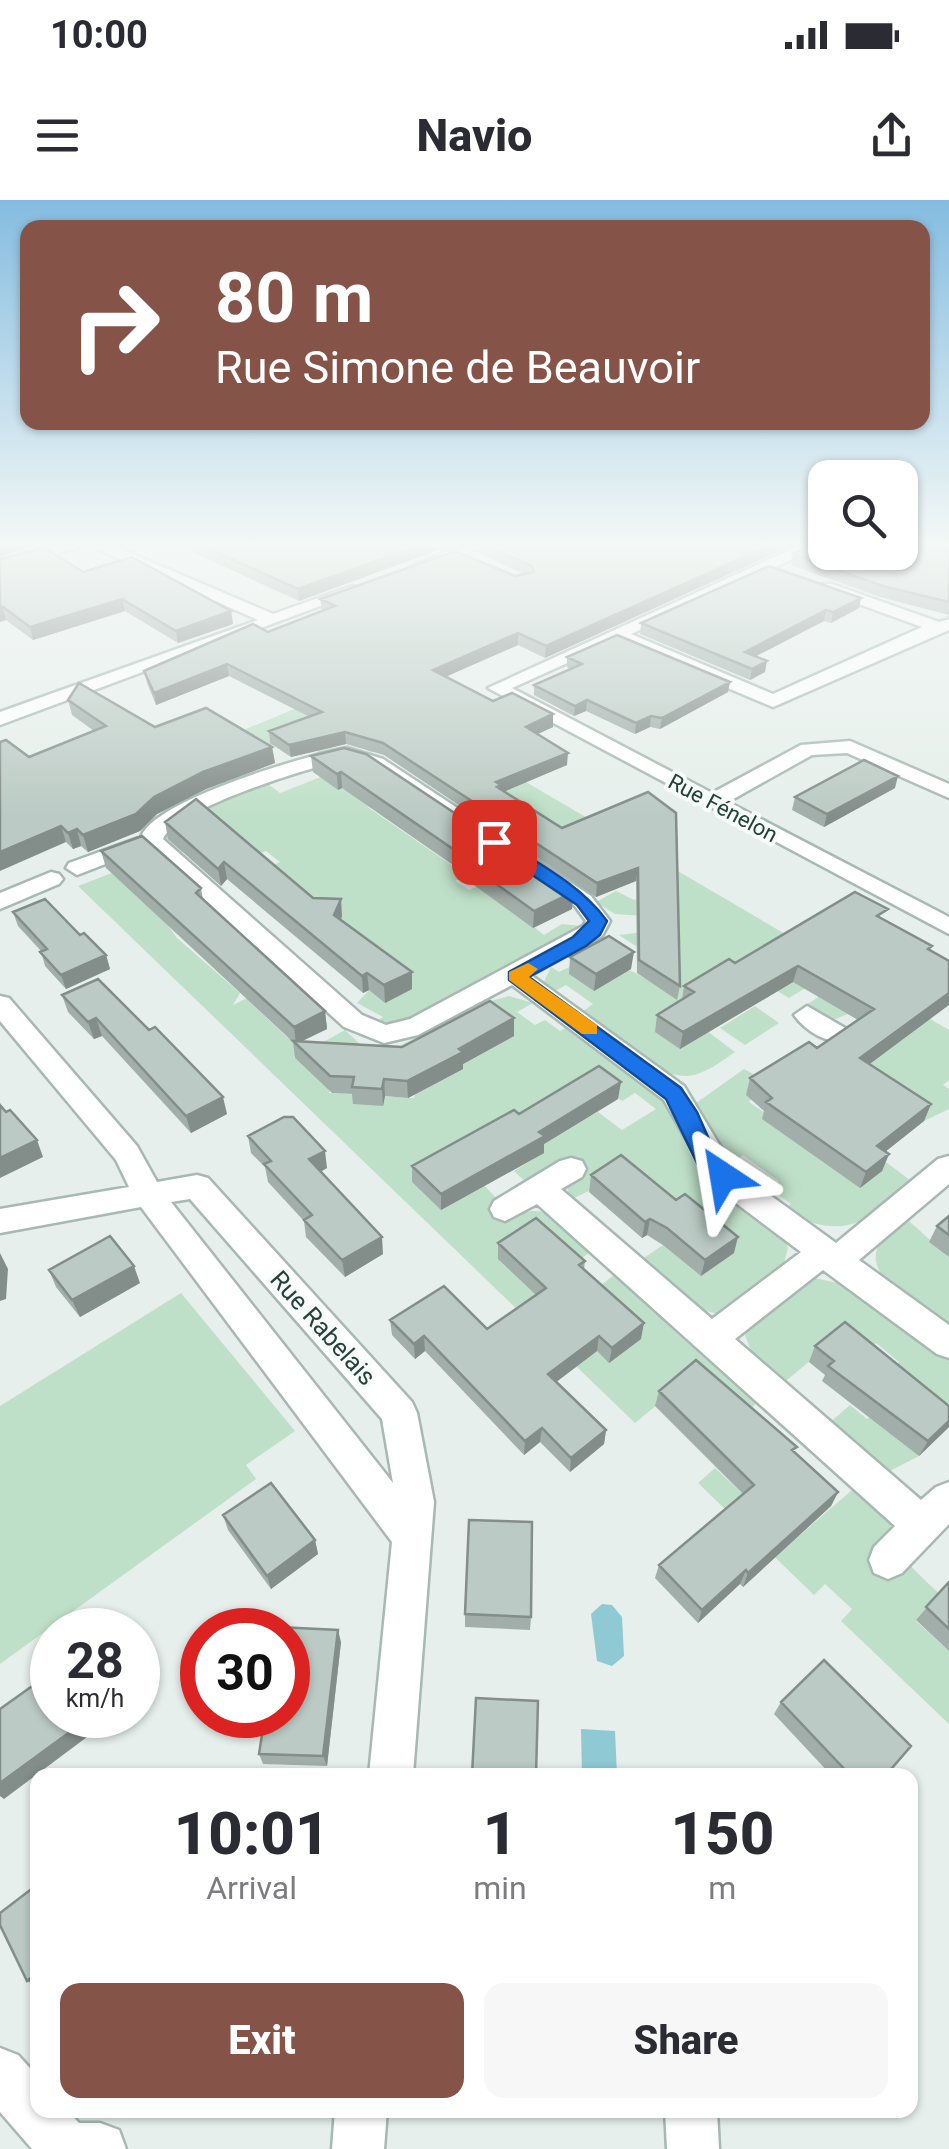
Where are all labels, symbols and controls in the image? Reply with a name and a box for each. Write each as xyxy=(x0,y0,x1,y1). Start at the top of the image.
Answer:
text: 10:00 xyxy=(50,13,148,57)
icon: menu xyxy=(30,108,85,163)
icon: share xyxy=(864,108,919,163)
text: Navio xyxy=(417,109,532,162)
text: 80 m xyxy=(215,257,373,339)
icon: right xyxy=(50,260,180,390)
text: Rue Simone de Beauvoir xyxy=(215,341,700,394)
map controls xyxy=(808,460,918,570)
button: search xyxy=(808,460,918,570)
street label: Rue Fénelon xyxy=(664,769,782,847)
pin xyxy=(452,800,537,885)
icon: arrive xyxy=(467,815,522,870)
position arrow xyxy=(671,1124,775,1228)
street label: Rue Rabelais xyxy=(264,1265,382,1391)
speed limit sign: 30 xyxy=(180,1608,310,1738)
text: 28 xyxy=(66,1632,124,1690)
text: km/h xyxy=(66,1684,124,1713)
text: 10:01 xyxy=(174,1798,330,1869)
text: 1 xyxy=(483,1798,517,1869)
text: 150 xyxy=(670,1798,774,1869)
text: Arrival xyxy=(206,1869,297,1907)
text: min xyxy=(473,1869,527,1907)
text: m xyxy=(708,1869,736,1907)
button: Exit xyxy=(60,1983,464,2098)
button: Share xyxy=(484,1983,888,2098)

